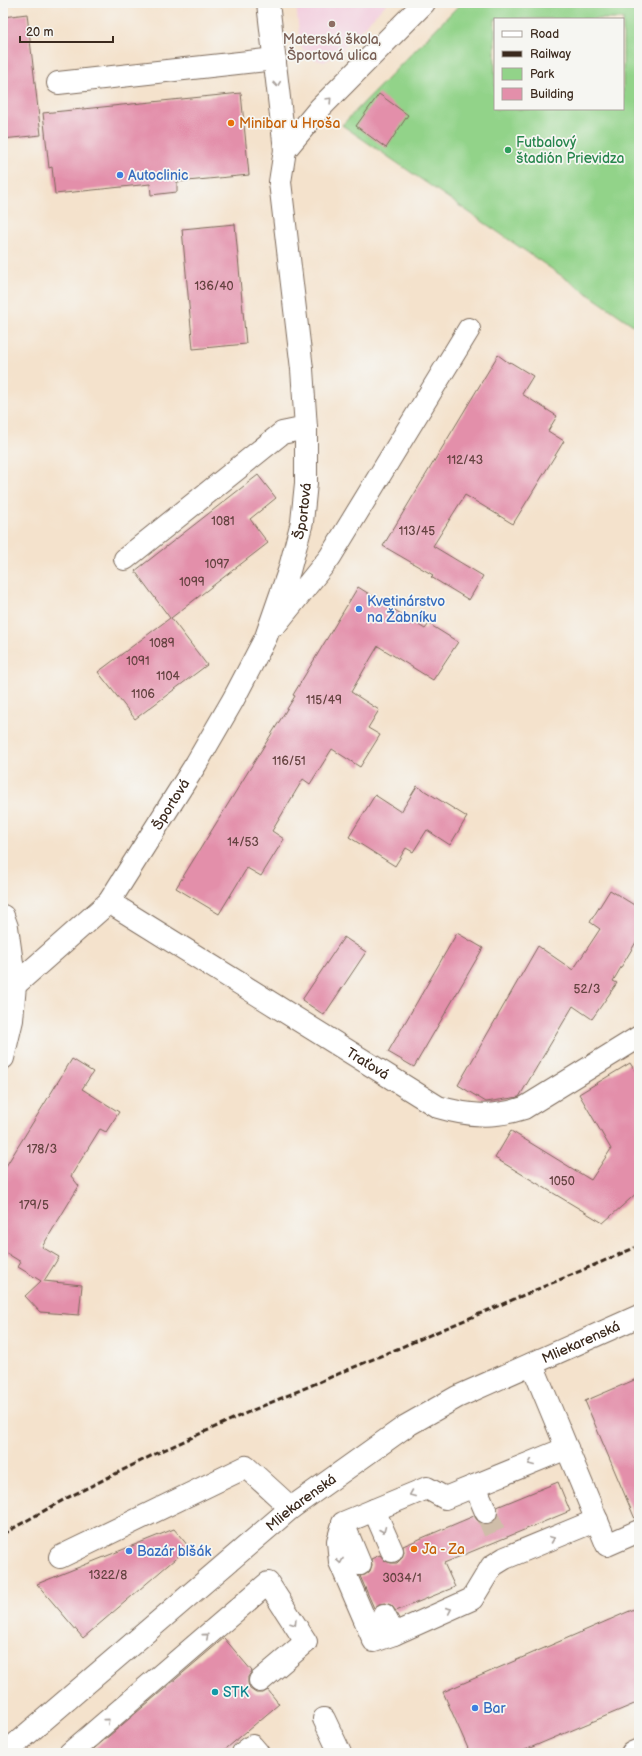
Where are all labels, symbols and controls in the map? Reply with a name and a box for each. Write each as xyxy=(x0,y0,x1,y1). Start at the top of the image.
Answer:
scale bar xyxy=(20,18,113,44)
legend xyxy=(494,18,624,110)
marker: Materská škola, Športová ulica xyxy=(327,19,337,29)
text: 20 m xyxy=(26,25,53,40)
text: Road xyxy=(530,27,559,42)
place label: Materská škola, Športová ulica xyxy=(283,31,381,64)
text: Railway xyxy=(530,47,572,62)
text: Park xyxy=(530,67,554,82)
one-way arrow xyxy=(273,80,282,87)
text: Building xyxy=(530,87,574,102)
one-way arrow xyxy=(324,97,332,105)
place label: Minibar u Hroša xyxy=(239,115,340,132)
marker: Minibar u Hroša xyxy=(226,118,236,128)
place label: Futbalový štadión Prievidza xyxy=(516,134,624,167)
marker: Futbalový štadión Prievidza xyxy=(503,145,513,155)
place label: Autoclinic xyxy=(128,167,189,184)
marker: Autoclinic xyxy=(115,170,125,180)
house number: 136/40 xyxy=(194,279,234,294)
house number: 112/43 xyxy=(447,453,483,468)
street label: Športová xyxy=(289,482,315,541)
house number: 1081 xyxy=(211,514,235,529)
house number: 113/45 xyxy=(399,524,435,539)
house number: 1097 xyxy=(205,557,229,572)
house number: 1099 xyxy=(179,575,205,590)
place label: Kvetinárstvo na Žabníku xyxy=(367,593,445,626)
marker: Kvetinárstvo na Žabníku xyxy=(354,604,364,614)
house number: 1089 xyxy=(149,636,175,651)
house number: 1091 xyxy=(126,654,150,669)
house number: 1104 xyxy=(156,669,181,684)
house number: 1106 xyxy=(131,687,155,702)
house number: 115/49 xyxy=(306,693,342,708)
house number: 116/51 xyxy=(272,754,306,769)
street label: Športová xyxy=(148,776,193,833)
house number: 14/53 xyxy=(227,835,259,850)
house number: 52/3 xyxy=(574,982,600,997)
street label: Traťová xyxy=(343,1044,392,1083)
house number: 178/3 xyxy=(27,1142,57,1157)
house number: 1050 xyxy=(549,1174,575,1189)
house number: 179/5 xyxy=(19,1198,49,1213)
street label: Mliekarenská xyxy=(539,1318,623,1367)
one-way arrow xyxy=(528,1458,536,1466)
street label: Mliekarenská xyxy=(263,1470,340,1535)
one-way arrow xyxy=(409,1489,417,1497)
one-way arrow xyxy=(378,1526,386,1533)
one-way arrow xyxy=(548,1535,555,1543)
place label: Ja - Za xyxy=(422,1541,465,1558)
place label: Bazár blšák xyxy=(137,1543,211,1560)
marker: Ja - Za xyxy=(409,1544,419,1554)
marker: Bazár blšák xyxy=(124,1546,134,1556)
one-way arrow xyxy=(335,1557,344,1564)
house number: 1322/8 xyxy=(89,1568,127,1583)
house number: 3034/1 xyxy=(382,1571,422,1586)
one-way arrow xyxy=(445,1606,452,1614)
one-way arrow xyxy=(289,1619,297,1626)
one-way arrow xyxy=(201,1633,209,1641)
place label: STK xyxy=(223,1684,250,1701)
marker: STK xyxy=(210,1687,220,1697)
place label: Bar xyxy=(483,1700,507,1717)
marker: Bar xyxy=(470,1703,480,1713)
one-way arrow xyxy=(103,1718,110,1725)

